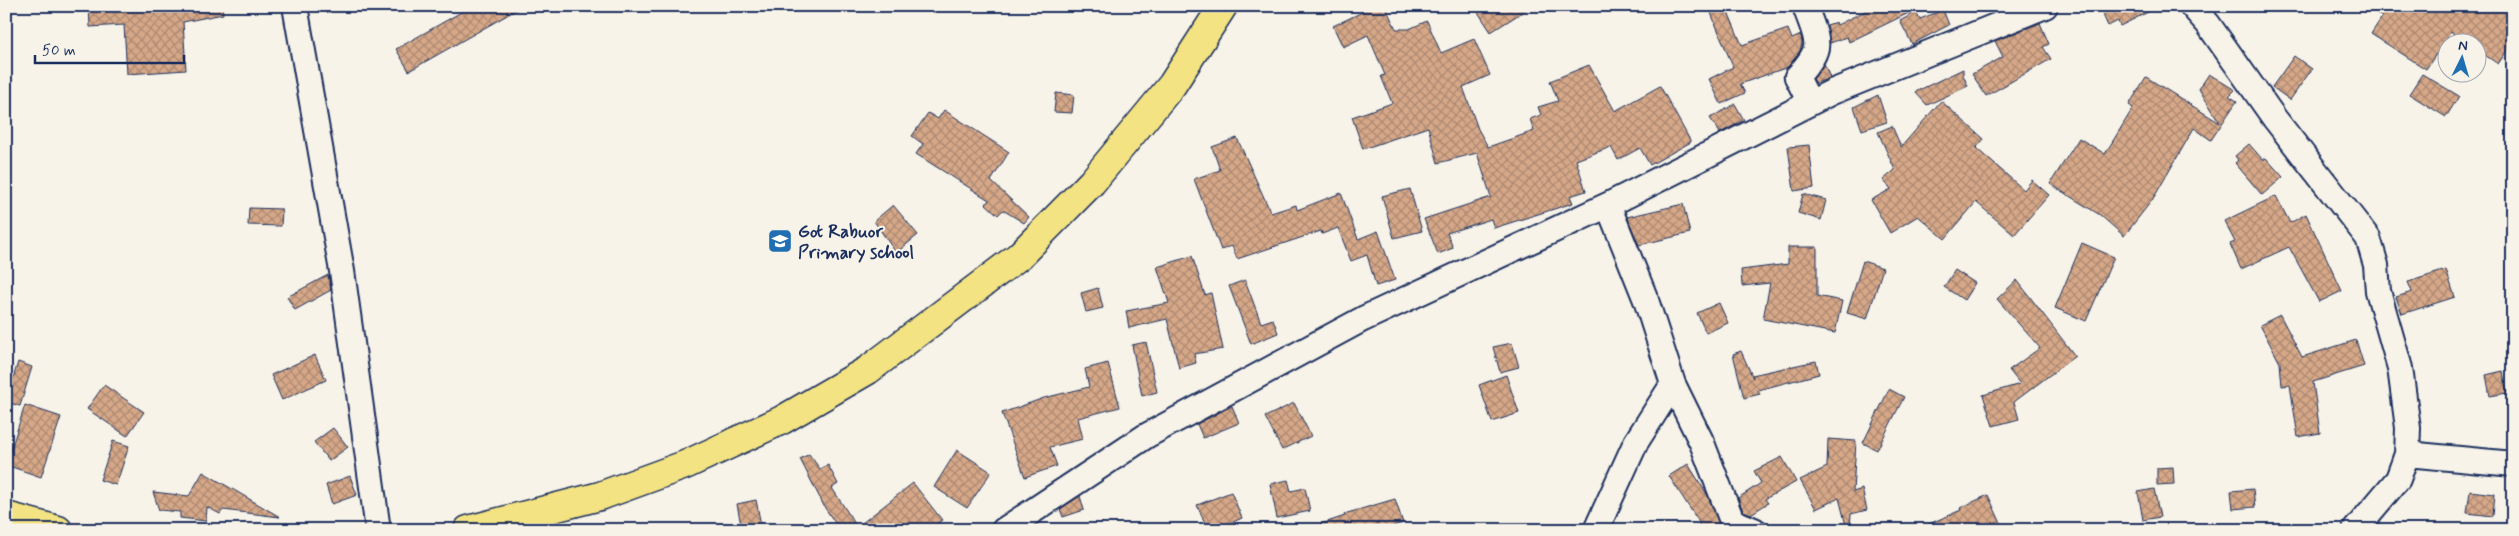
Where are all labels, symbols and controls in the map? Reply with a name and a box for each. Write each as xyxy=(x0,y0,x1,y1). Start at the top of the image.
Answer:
scale bar xyxy=(35,32,184,64)
north arrow xyxy=(2436,32,2486,82)
text: N xyxy=(2458,37,2468,55)
text: 50 m xyxy=(42,41,76,61)
place label: Got Rabuor Primary school xyxy=(798,220,914,265)
school or university icon: Got Rabuor Primary school xyxy=(767,228,793,254)

